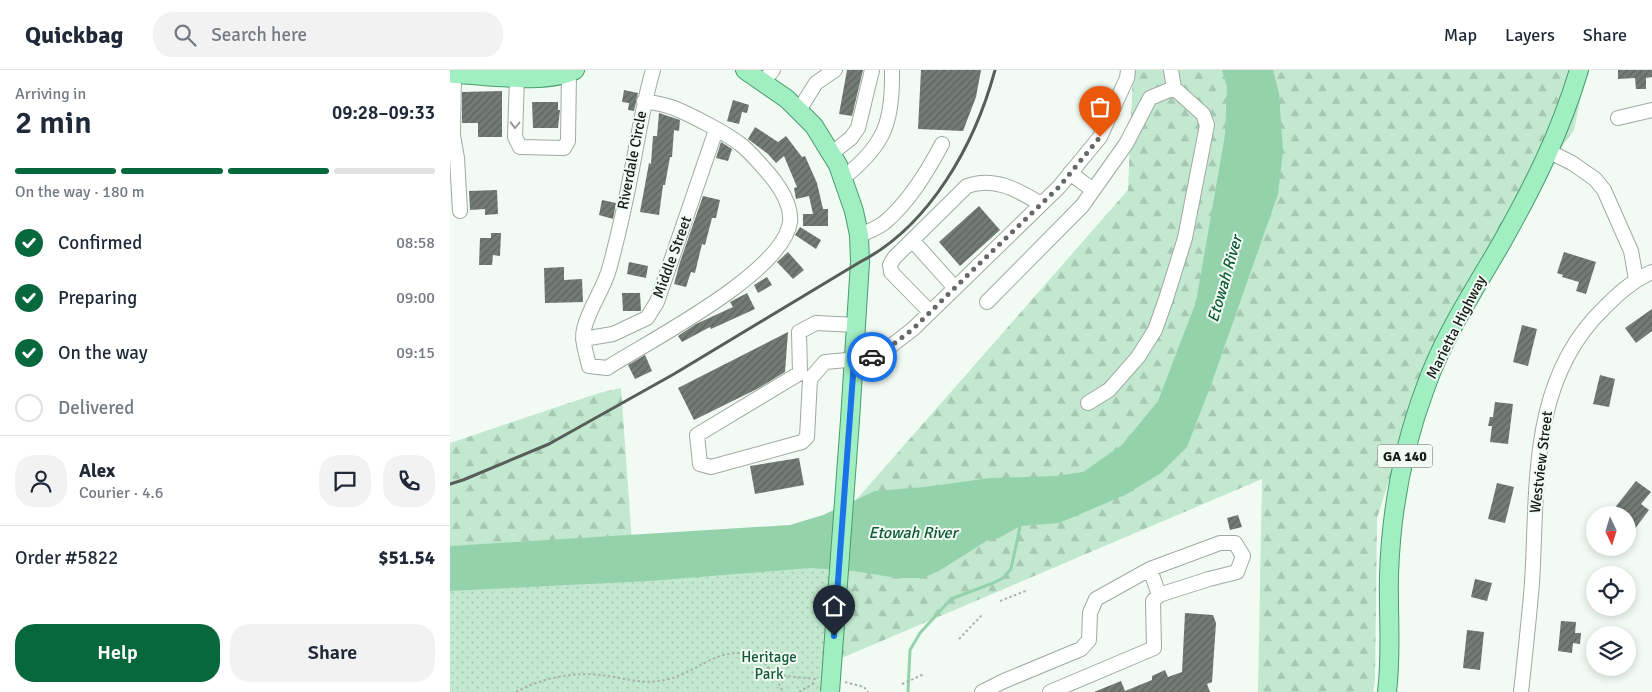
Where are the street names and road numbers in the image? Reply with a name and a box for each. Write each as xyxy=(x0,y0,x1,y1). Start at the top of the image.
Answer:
street label: Riverdale Circle xyxy=(614,109,650,211)
street label: Middle Street xyxy=(649,213,695,301)
street label: Marietta Highway xyxy=(1422,272,1490,382)
street label: Westview Street xyxy=(1526,410,1556,514)
road number: GA 140 xyxy=(1378,444,1432,468)

